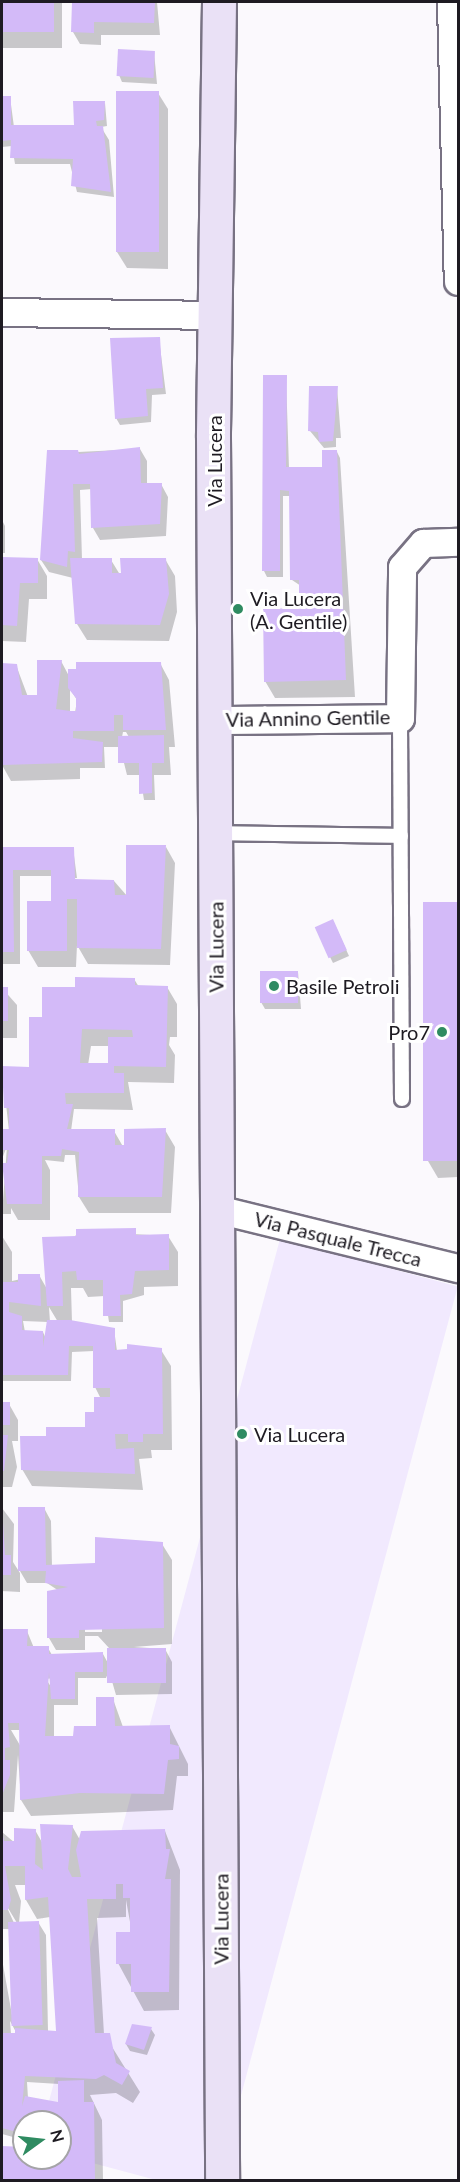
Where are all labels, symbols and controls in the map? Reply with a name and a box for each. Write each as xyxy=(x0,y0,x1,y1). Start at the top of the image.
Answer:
street label: Via Lucera xyxy=(202,415,226,507)
place label: Via Lucera (A. Gentile) xyxy=(250,586,347,633)
marker: Via Lucera (A. Gentile) xyxy=(231,602,245,616)
street label: Via Annino Gentile xyxy=(225,705,391,731)
street label: Via Lucera xyxy=(204,901,228,993)
place label: Basile Petroli xyxy=(286,974,399,998)
marker: Basile Petroli xyxy=(267,979,281,993)
place label: Pro7 xyxy=(388,1020,430,1044)
marker: Pro7 xyxy=(435,1025,449,1039)
street label: Via Pasquale Trecca xyxy=(252,1207,424,1271)
place label: Via Lucera xyxy=(254,1422,345,1446)
marker: Via Lucera xyxy=(235,1427,249,1441)
street label: Via Lucera xyxy=(209,1873,233,1965)
north arrow xyxy=(12,2110,72,2170)
text: N xyxy=(47,2127,69,2144)

